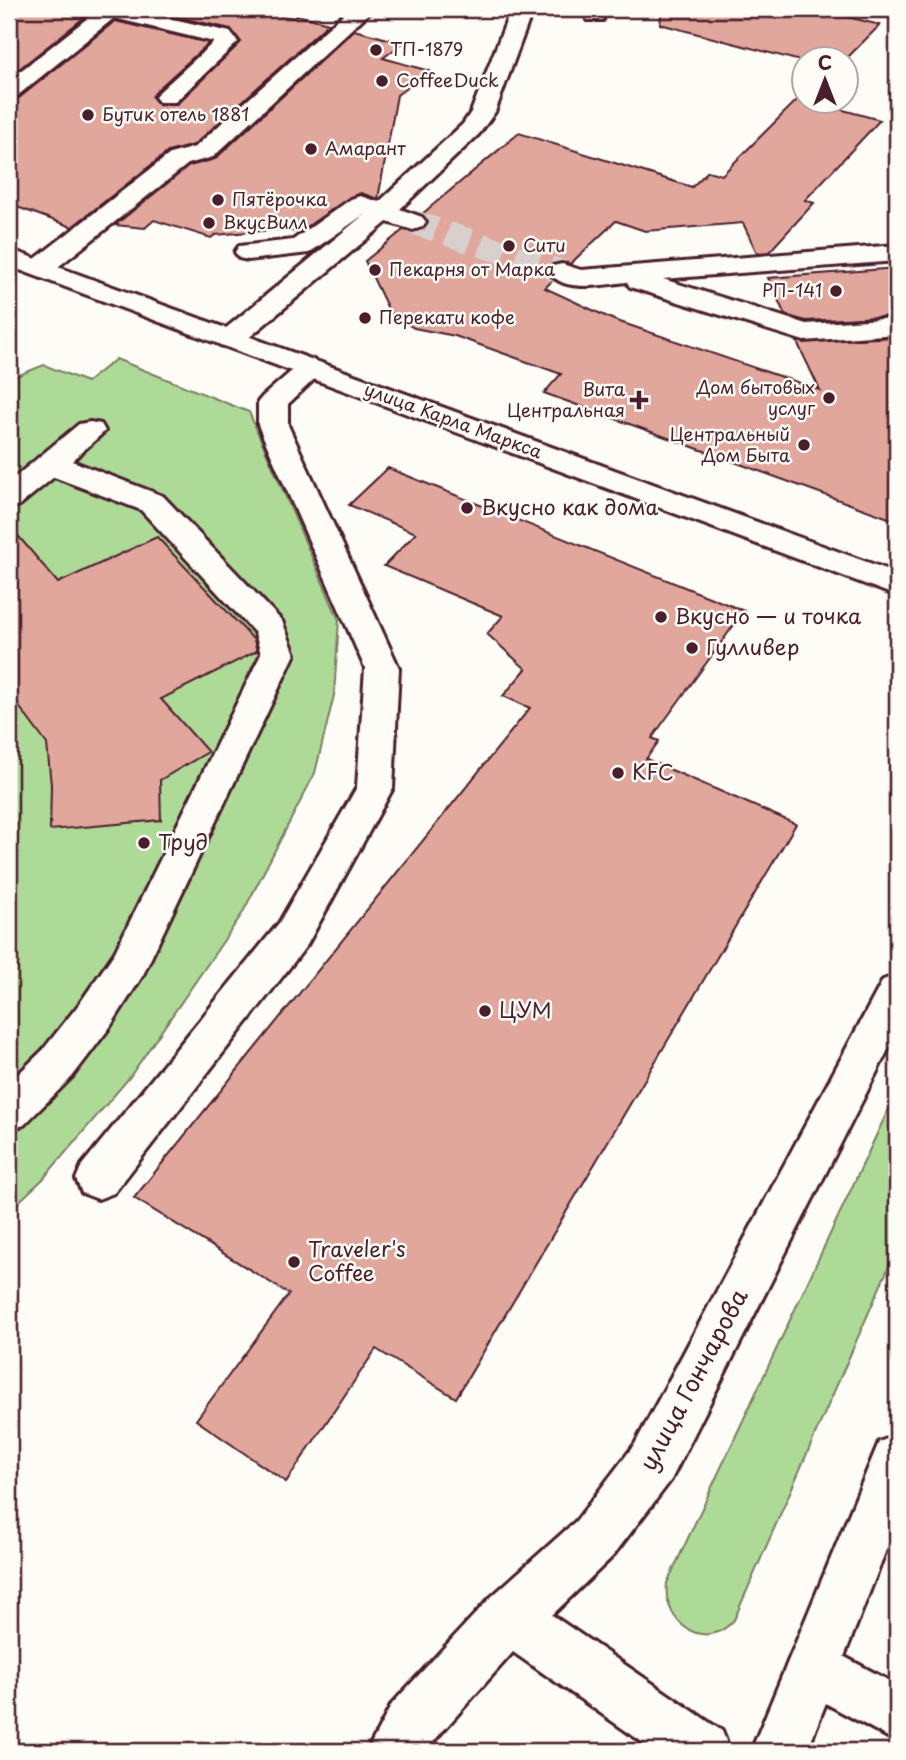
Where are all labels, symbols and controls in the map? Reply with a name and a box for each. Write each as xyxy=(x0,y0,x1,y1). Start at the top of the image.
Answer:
place label: ТП-1879 xyxy=(390,35,463,62)
marker: ТП-1879 xyxy=(368,42,384,58)
north arrow xyxy=(790,46,860,116)
text: С xyxy=(818,48,832,76)
place label: CoffeeDuck xyxy=(396,66,499,93)
marker: CoffeeDuck xyxy=(374,73,390,89)
place label: Бутик отель 1881 xyxy=(102,100,249,127)
marker: Бутик отель 1881 xyxy=(80,107,96,123)
place label: Амарант xyxy=(325,134,406,161)
marker: Амарант xyxy=(303,141,319,157)
place label: Пятёрочка xyxy=(232,185,328,212)
marker: Пятёрочка xyxy=(210,192,226,208)
place label: ВкусВилл xyxy=(223,208,308,235)
marker: ВкусВилл xyxy=(201,215,217,231)
place label: Сити xyxy=(523,231,566,258)
marker: Сити xyxy=(501,238,517,254)
place label: Пекарня от Марка xyxy=(389,255,556,282)
marker: Пекарня от Марка xyxy=(367,262,383,278)
place label: РП-141 xyxy=(762,276,822,303)
marker: РП-141 xyxy=(828,283,844,299)
place label: Перекати кофе xyxy=(379,303,515,330)
marker: Перекати кофе xyxy=(357,310,373,326)
place label: Дом бытовых услуг xyxy=(696,373,816,421)
street label: улица Карла Маркса xyxy=(361,375,547,465)
place label: Вита Центральная xyxy=(507,375,626,423)
marker: Дом бытовых услуг xyxy=(821,390,837,406)
marker: Вита Центральная xyxy=(631,392,647,408)
place label: Центральный Дом Быта xyxy=(670,420,790,468)
marker: Центральный Дом Быта xyxy=(796,437,812,453)
place label: Вкусно как дома xyxy=(481,490,659,522)
marker: Вкусно как дома xyxy=(459,500,475,516)
place label: Вкусно — и точка xyxy=(675,599,862,631)
marker: Вкусно — и точка xyxy=(653,609,669,625)
place label: Гулливер xyxy=(706,630,799,662)
marker: Гулливер xyxy=(684,640,700,656)
place label: KFC xyxy=(632,755,674,787)
marker: KFC xyxy=(610,765,626,781)
place label: Труд xyxy=(158,825,208,857)
marker: Труд xyxy=(136,835,152,851)
place label: ЦУМ xyxy=(499,993,552,1025)
marker: ЦУМ xyxy=(477,1003,493,1019)
place label: Traveler's Coffee xyxy=(308,1232,406,1288)
marker: Traveler's Coffee xyxy=(286,1254,302,1270)
street label: улица Гончарова xyxy=(629,1282,755,1477)

